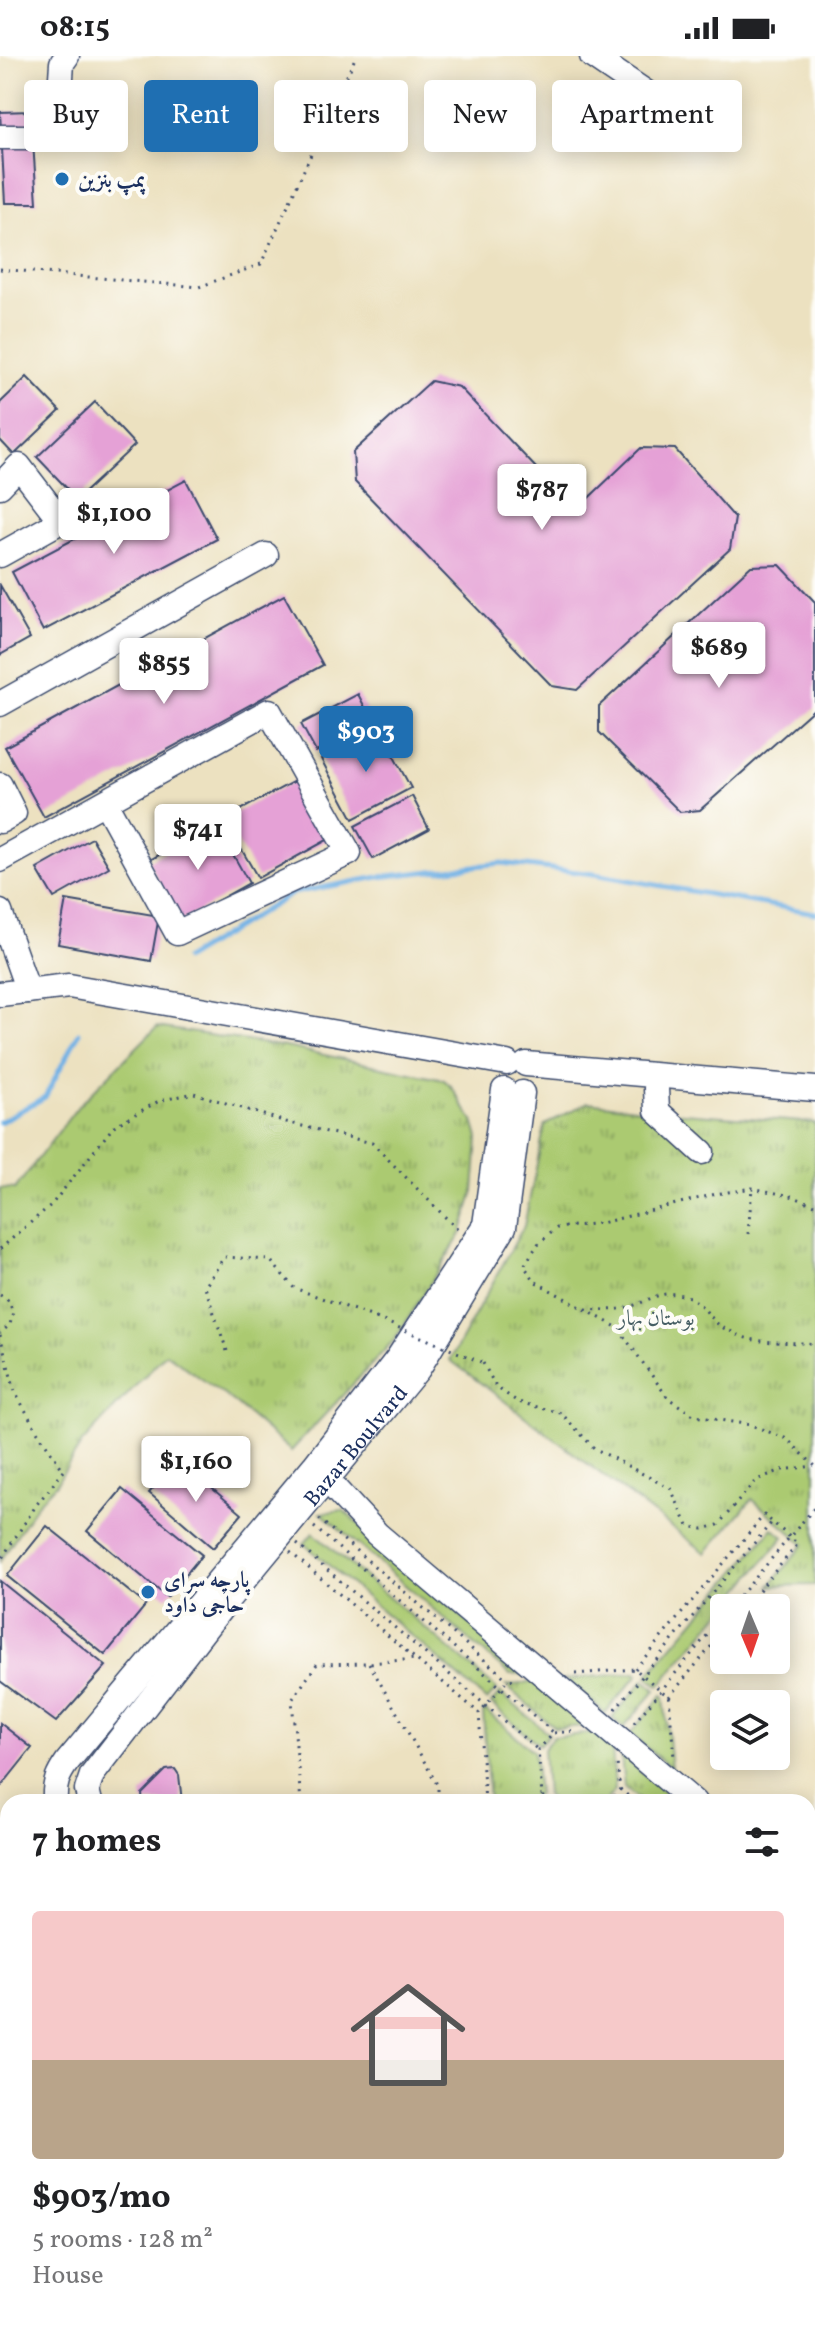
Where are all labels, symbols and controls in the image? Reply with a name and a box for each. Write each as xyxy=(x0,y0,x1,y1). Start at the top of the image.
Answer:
text: 08:15 xyxy=(40,7,110,49)
chip: Buy xyxy=(24,80,128,152)
chip: Rent xyxy=(144,80,258,152)
chip: Filters xyxy=(274,80,408,152)
chip: New xyxy=(424,80,536,152)
chip: Apartment xyxy=(552,80,742,152)
place label: پمپ بنزین xyxy=(78,166,145,197)
marker: پمپ بنزین xyxy=(53,170,71,188)
pin: $787 xyxy=(495,464,589,532)
text: $787 xyxy=(515,472,569,508)
pin: $1,100 xyxy=(49,488,179,556)
text: $1,100 xyxy=(76,496,152,532)
pin: $689 xyxy=(672,622,766,690)
text: $689 xyxy=(690,630,748,666)
pin: $855 xyxy=(117,638,211,706)
text: $855 xyxy=(137,646,191,682)
pin: $903 xyxy=(319,706,413,774)
text: $903 xyxy=(337,714,395,750)
pin: $741 xyxy=(151,804,245,872)
text: $741 xyxy=(172,812,224,848)
park label: بوستان بهار xyxy=(615,1304,695,1335)
street label: Bazar Boulvard xyxy=(298,1380,416,1514)
pin: $1,160 xyxy=(131,1436,261,1504)
text: $1,160 xyxy=(159,1444,233,1480)
place label: پارچه سرای حاجی داود xyxy=(164,1566,251,1622)
marker: پارچه سرای حاجی داود xyxy=(139,1583,157,1601)
north arrow xyxy=(710,1594,790,1674)
map controls xyxy=(710,1594,790,1770)
button: layers xyxy=(710,1690,790,1770)
text: 7 homes xyxy=(32,1819,161,1866)
icon: filters xyxy=(740,1820,784,1864)
icon: home xyxy=(336,1963,480,2107)
text: $903/mo xyxy=(32,2175,171,2222)
text: 5 rooms · 128 m² xyxy=(32,2222,213,2258)
text: House xyxy=(32,2258,104,2294)

